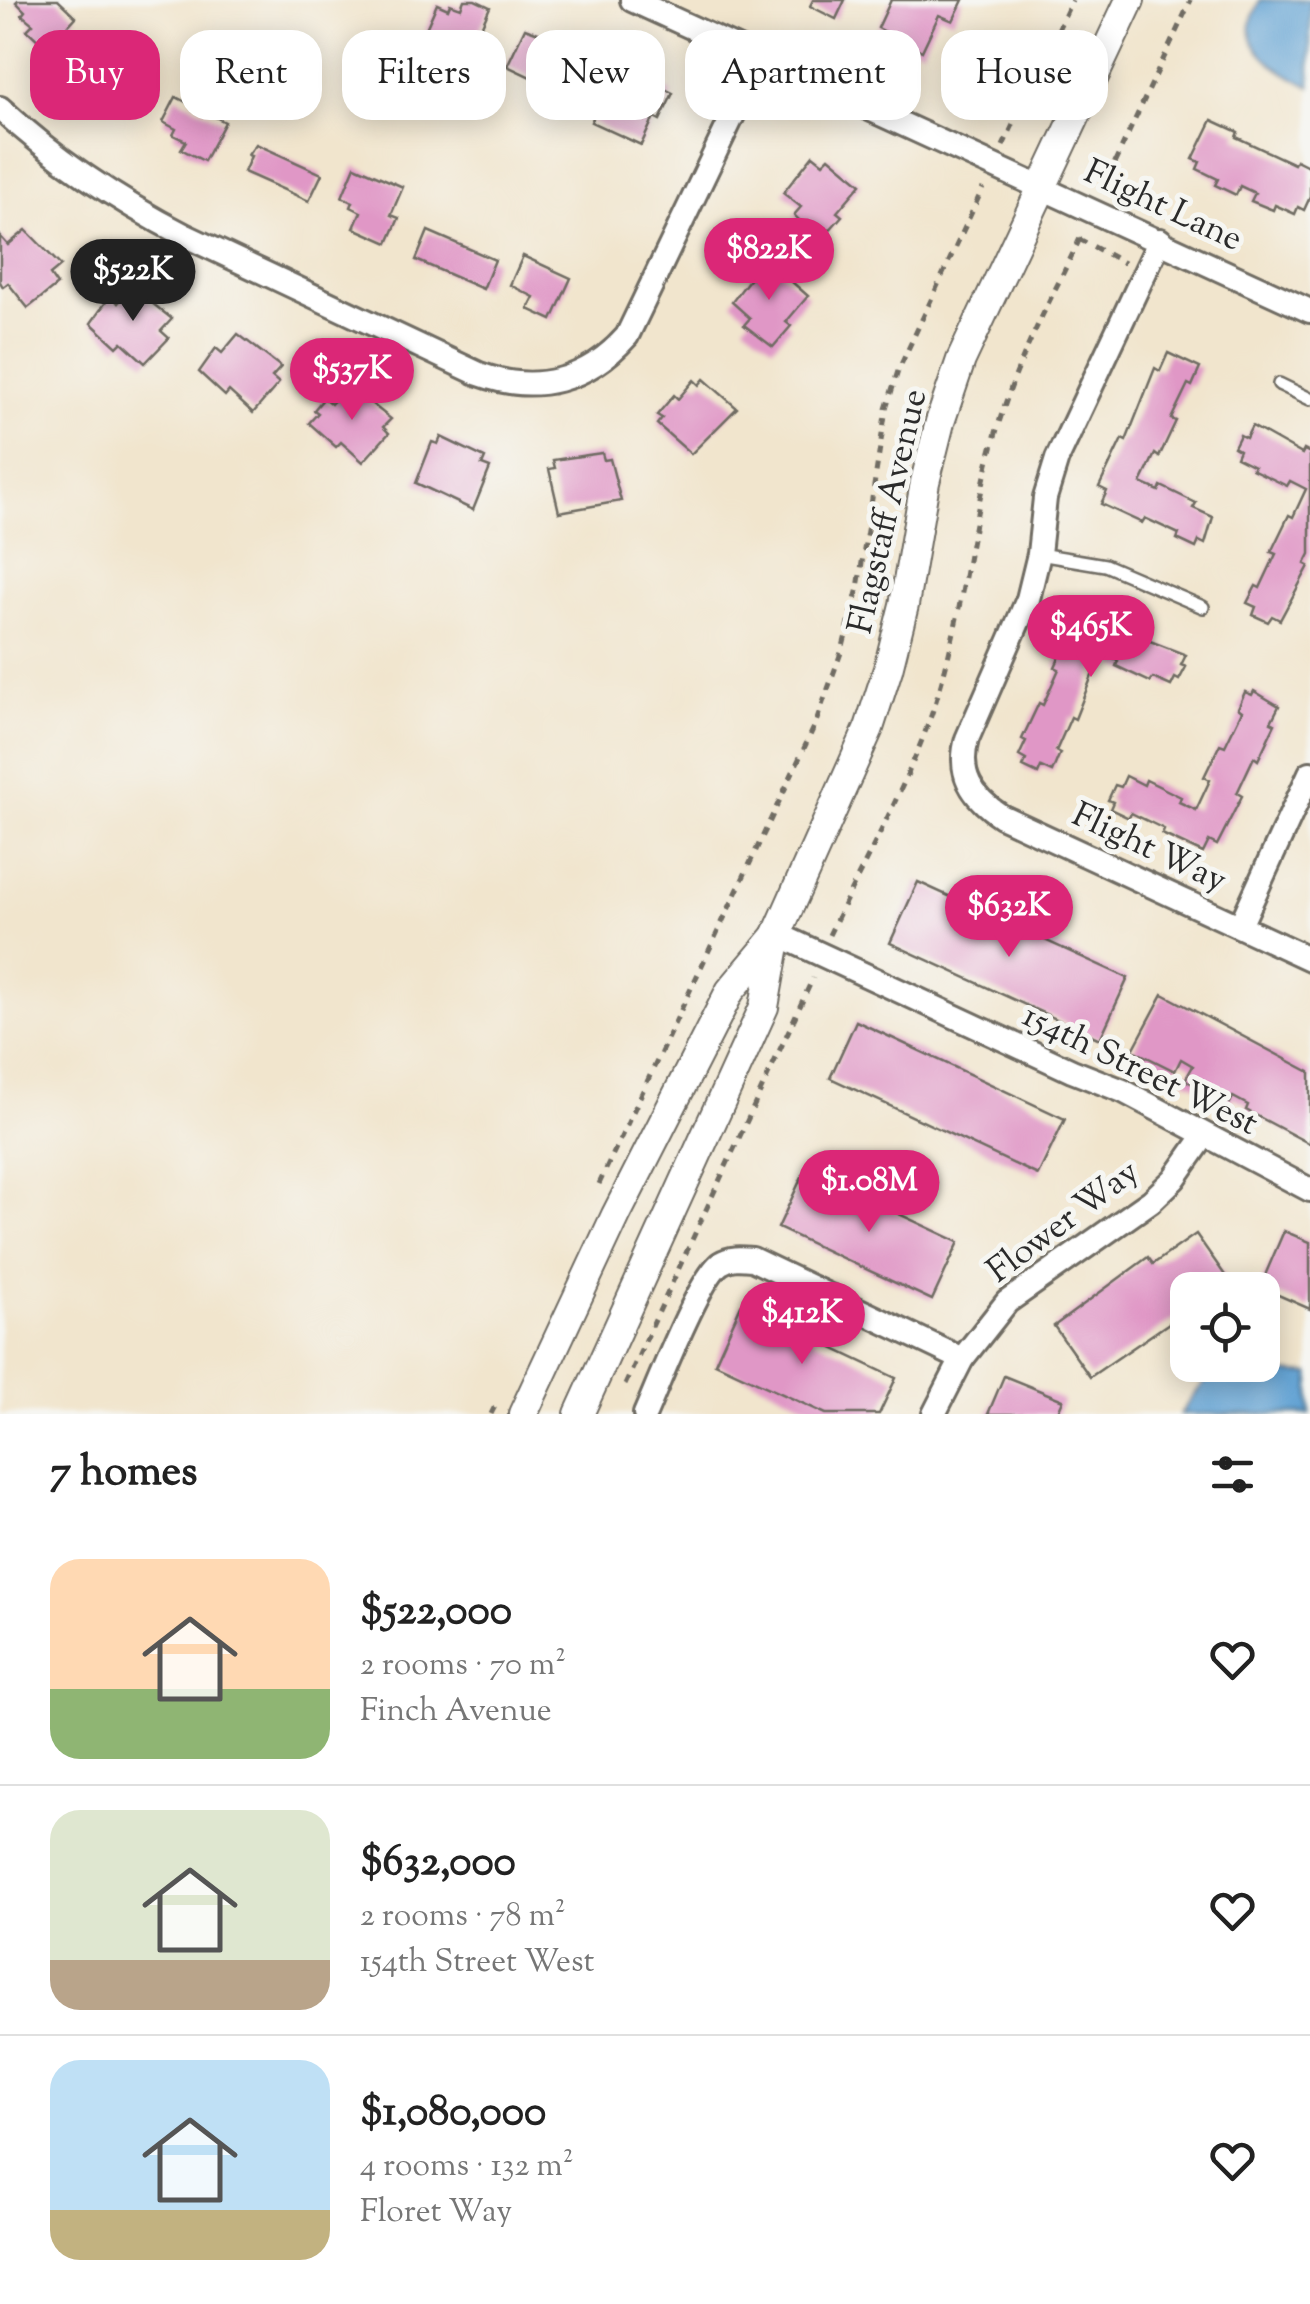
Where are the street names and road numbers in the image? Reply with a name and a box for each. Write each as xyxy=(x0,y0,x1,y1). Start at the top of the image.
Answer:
street label: Flight Lane xyxy=(1075,148,1250,266)
street label: Flagstaff Avenue xyxy=(837,385,942,639)
street label: Flight Way xyxy=(1063,791,1234,907)
street label: 154th Street West xyxy=(1013,992,1266,1150)
street label: Flower Way xyxy=(977,1149,1151,1297)

